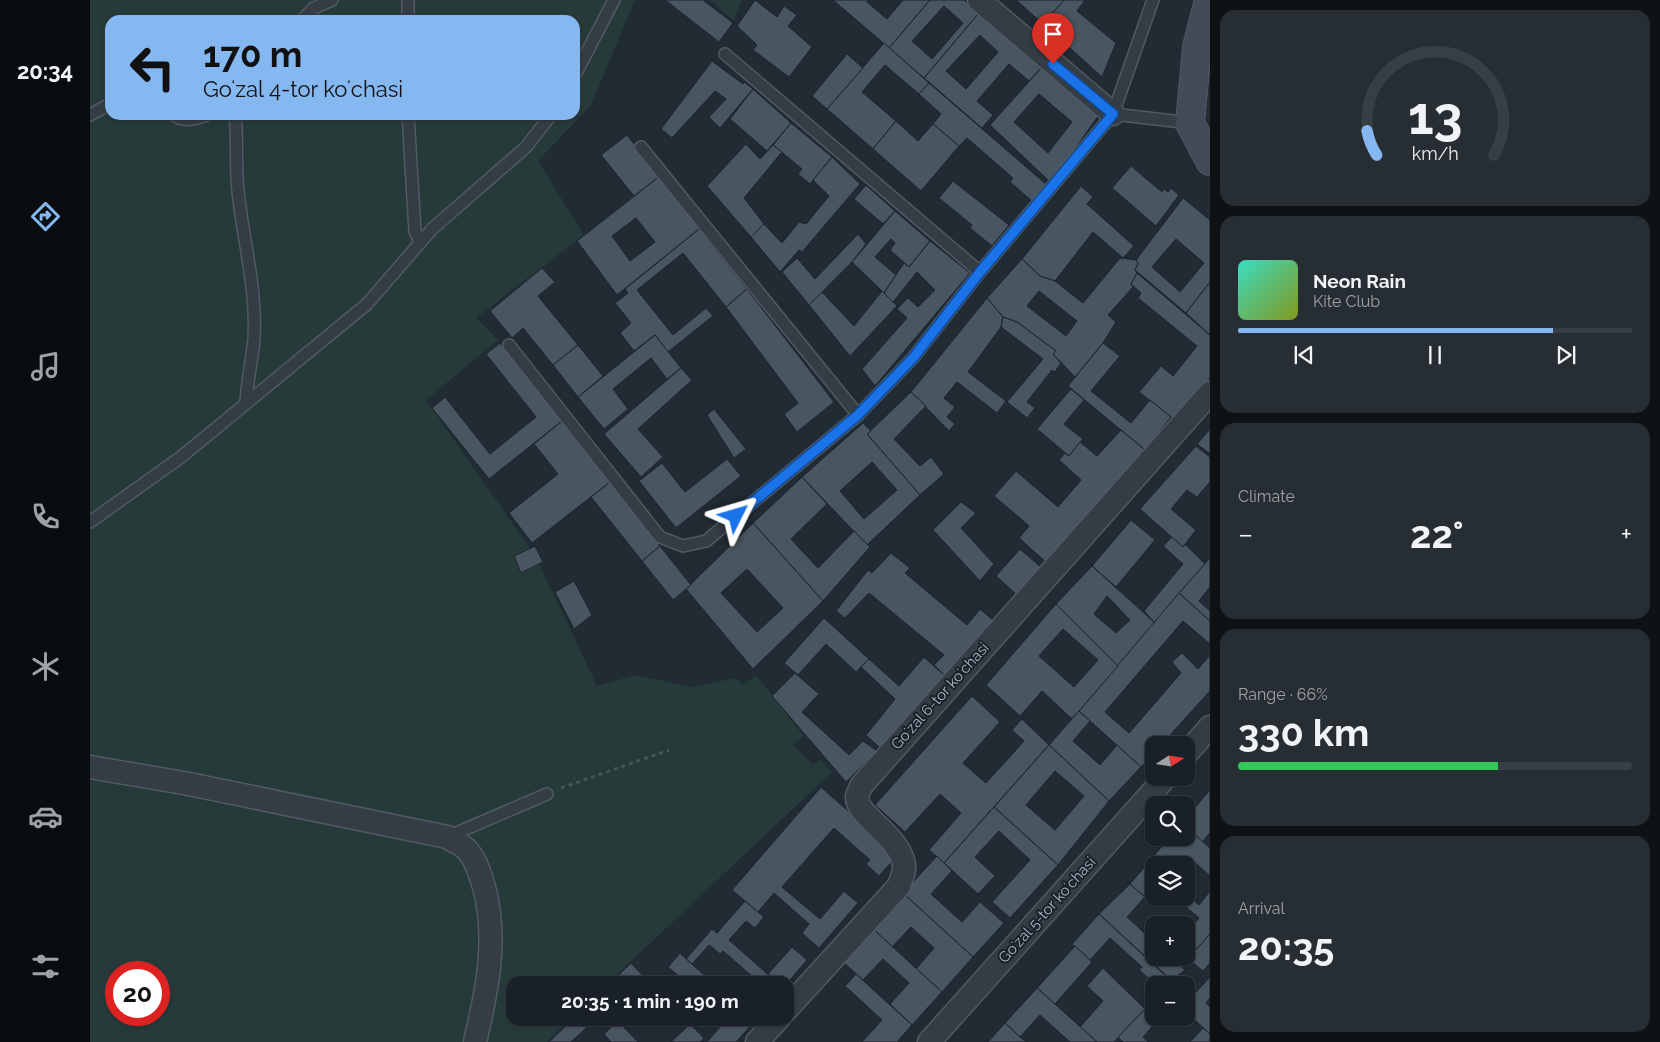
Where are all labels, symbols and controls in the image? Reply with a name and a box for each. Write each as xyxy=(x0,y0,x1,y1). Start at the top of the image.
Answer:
pin xyxy=(1032,13,1074,64)
icon: arrive xyxy=(1039,20,1067,48)
text: 170 m xyxy=(203,34,302,75)
icon: left xyxy=(120,35,185,100)
text: 20:34 xyxy=(17,58,73,84)
text: Goʻzal 4-tor koʻchasi xyxy=(203,76,403,102)
text: 13 xyxy=(1408,85,1462,146)
text: km/h xyxy=(1411,143,1459,164)
icon: directions xyxy=(28,199,63,234)
text: Neon Rain xyxy=(1313,270,1406,292)
text: Kite Club xyxy=(1313,292,1380,311)
icon: previous xyxy=(1290,341,1318,369)
icon: pause xyxy=(1421,341,1449,369)
icon: next xyxy=(1552,341,1580,369)
icon: music xyxy=(28,349,63,384)
text: Climate xyxy=(1238,487,1295,506)
position arrow xyxy=(709,489,761,541)
icon: phone xyxy=(28,499,63,534)
text: 22° xyxy=(1410,512,1463,557)
text: − xyxy=(1238,518,1253,551)
text: + xyxy=(1620,518,1632,551)
street label: Goʻzal 6-tor koʻchasi xyxy=(887,639,993,753)
icon: climate xyxy=(28,649,63,684)
text: Range · 66% xyxy=(1238,685,1328,704)
text: 330 km xyxy=(1238,710,1369,755)
north arrow xyxy=(1145,736,1195,786)
map controls xyxy=(1145,736,1195,1026)
button: search xyxy=(1145,796,1195,846)
icon: car xyxy=(28,799,63,834)
street label: Goʻzal 5-tor koʻchasi xyxy=(995,853,1099,967)
button: layers xyxy=(1145,856,1195,906)
text: Arrival xyxy=(1238,899,1285,918)
button: + xyxy=(1145,916,1195,966)
text: 20:35 xyxy=(1238,924,1334,969)
icon: filters xyxy=(28,949,63,984)
speed limit sign: 20 xyxy=(105,961,170,1026)
button: − xyxy=(1145,976,1195,1026)
text: 20:35 · 1 min · 190 m xyxy=(561,990,739,1012)

